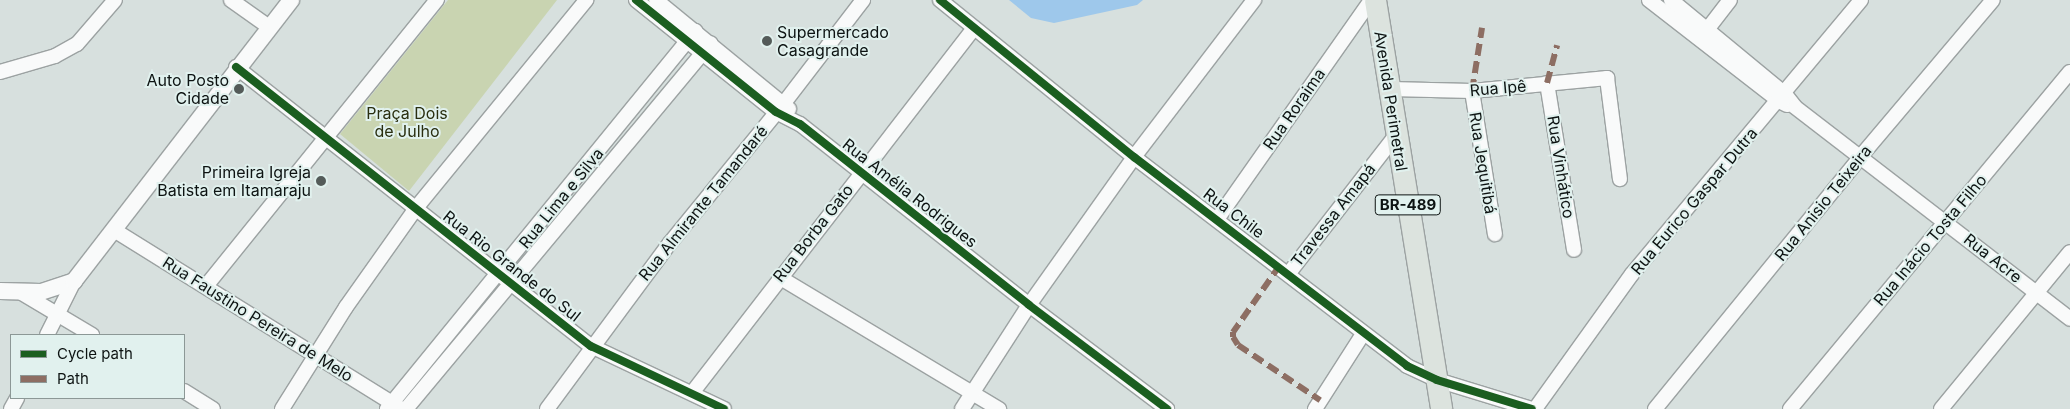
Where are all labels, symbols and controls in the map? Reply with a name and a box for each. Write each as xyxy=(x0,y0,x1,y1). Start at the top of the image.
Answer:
place label: Supermercado Casagrande xyxy=(777,22,889,60)
street label: Avenida Perimetral xyxy=(1370,30,1412,172)
marker: Supermercado Casagrande xyxy=(761,35,773,47)
street label: Rua Roraima xyxy=(1259,65,1329,153)
place label: Auto Posto Cidade xyxy=(146,70,229,108)
street label: Rua Ipê xyxy=(1469,76,1527,100)
marker: Auto Posto Cidade xyxy=(233,83,245,95)
park label: Praça Dois de Julho xyxy=(366,103,448,141)
street label: Rua Jequitibá xyxy=(1465,111,1501,215)
street label: Rua Vinhático xyxy=(1543,114,1579,220)
street label: Rua Almirante Tamandaré xyxy=(635,122,771,284)
street label: Rua Eurico Gaspar Dutra xyxy=(1627,124,1761,278)
street label: Rua Amélia Rodrigues xyxy=(839,134,981,252)
street label: Rua Anisio Teixeira xyxy=(1771,141,1875,265)
street label: Rua Lima e Silva xyxy=(515,144,607,252)
street label: Travessa Amapá xyxy=(1287,160,1379,270)
place label: Primeira Igreja Batista em Itamaraju xyxy=(157,162,311,200)
street label: Rua Inácio Tosta Filho xyxy=(1870,171,1990,309)
marker: Primeira Igreja Batista em Itamaraju xyxy=(315,175,327,187)
street label: Rua Borba Gato xyxy=(769,180,857,286)
street label: Rua Chile xyxy=(1200,184,1268,242)
road number: BR-489 xyxy=(1374,192,1442,218)
street label: Rua Rio Grande do Sul xyxy=(439,206,585,326)
street label: Rua Acre xyxy=(1960,229,2026,287)
street label: Rua Faustino Pereira de Melo xyxy=(159,252,357,386)
legend xyxy=(10,334,185,399)
text: Cycle path xyxy=(57,344,133,363)
text: Path xyxy=(57,369,89,388)

